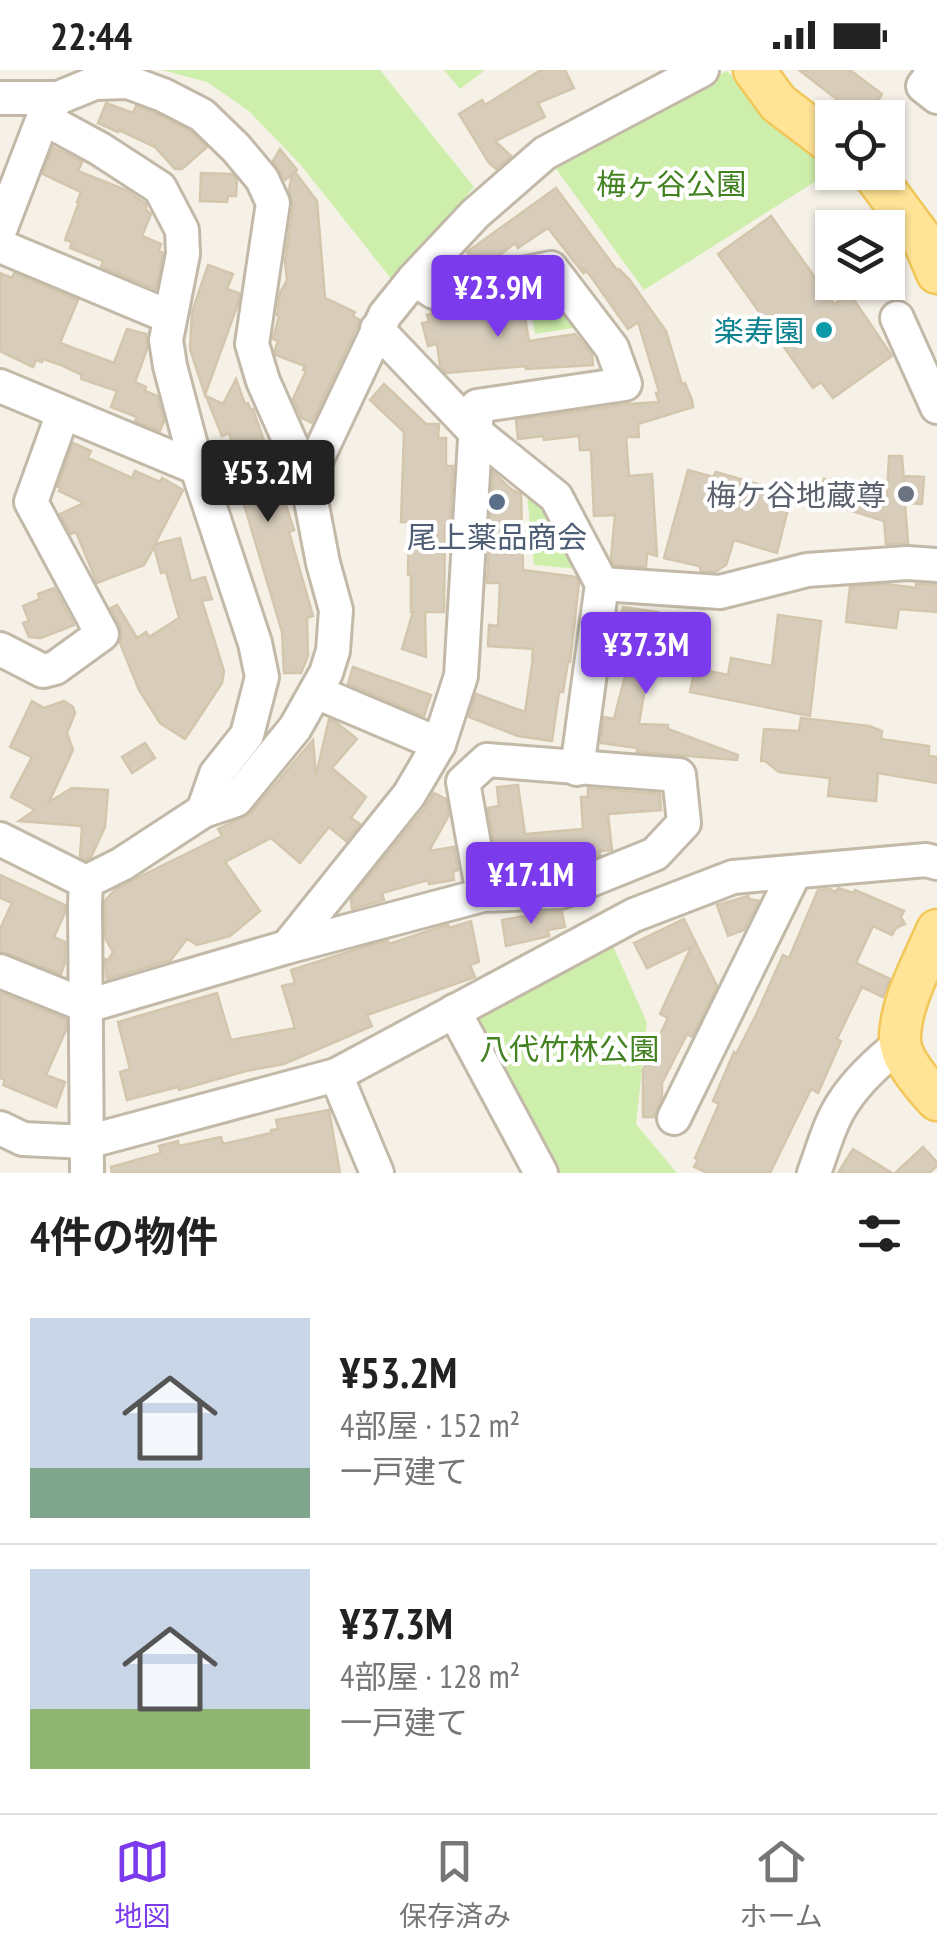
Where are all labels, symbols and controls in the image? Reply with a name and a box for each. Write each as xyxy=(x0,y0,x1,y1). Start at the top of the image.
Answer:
text: 22:44 xyxy=(50,11,132,60)
map controls xyxy=(815,100,905,300)
button: locate xyxy=(815,100,905,190)
park label: 梅ヶ谷公園 xyxy=(596,164,746,203)
button: layers xyxy=(815,210,905,300)
pin: ¥23.9M xyxy=(417,255,579,340)
text: ¥23.9M xyxy=(453,266,543,308)
place label: 楽寿園 xyxy=(714,311,804,350)
marker: 楽寿園 xyxy=(813,319,835,341)
pin: ¥53.2M xyxy=(187,440,349,525)
text: ¥53.2M xyxy=(223,451,313,493)
place label: 梅ケ谷地蔵尊 xyxy=(706,475,886,514)
marker: 梅ケ谷地蔵尊 xyxy=(895,483,917,505)
marker: 尾上薬品商会 xyxy=(486,491,508,513)
place label: 尾上薬品商会 xyxy=(407,517,587,556)
pin: ¥37.3M xyxy=(565,612,727,697)
text: ¥37.3M xyxy=(603,623,689,665)
pin: ¥17.1M xyxy=(450,842,612,927)
text: ¥17.1M xyxy=(488,853,574,895)
park label: 八代竹林公園 xyxy=(479,1029,659,1068)
icon: filters xyxy=(852,1206,907,1261)
text: 4件の物件 xyxy=(30,1209,218,1264)
text: ¥53.2M xyxy=(340,1345,457,1400)
icon: home xyxy=(110,1358,230,1478)
text: 4部屋 · 152 m² xyxy=(340,1404,520,1446)
text: 一戸建て xyxy=(340,1450,468,1492)
text: ¥37.3M xyxy=(340,1596,453,1651)
icon: home xyxy=(110,1609,230,1729)
text: 4部屋 · 128 m² xyxy=(340,1655,520,1697)
text: 一戸建て xyxy=(340,1701,468,1743)
tab: 地図 xyxy=(114,1834,170,1934)
tab: 保存済み xyxy=(399,1834,511,1934)
tab: ホーム xyxy=(740,1834,823,1934)

